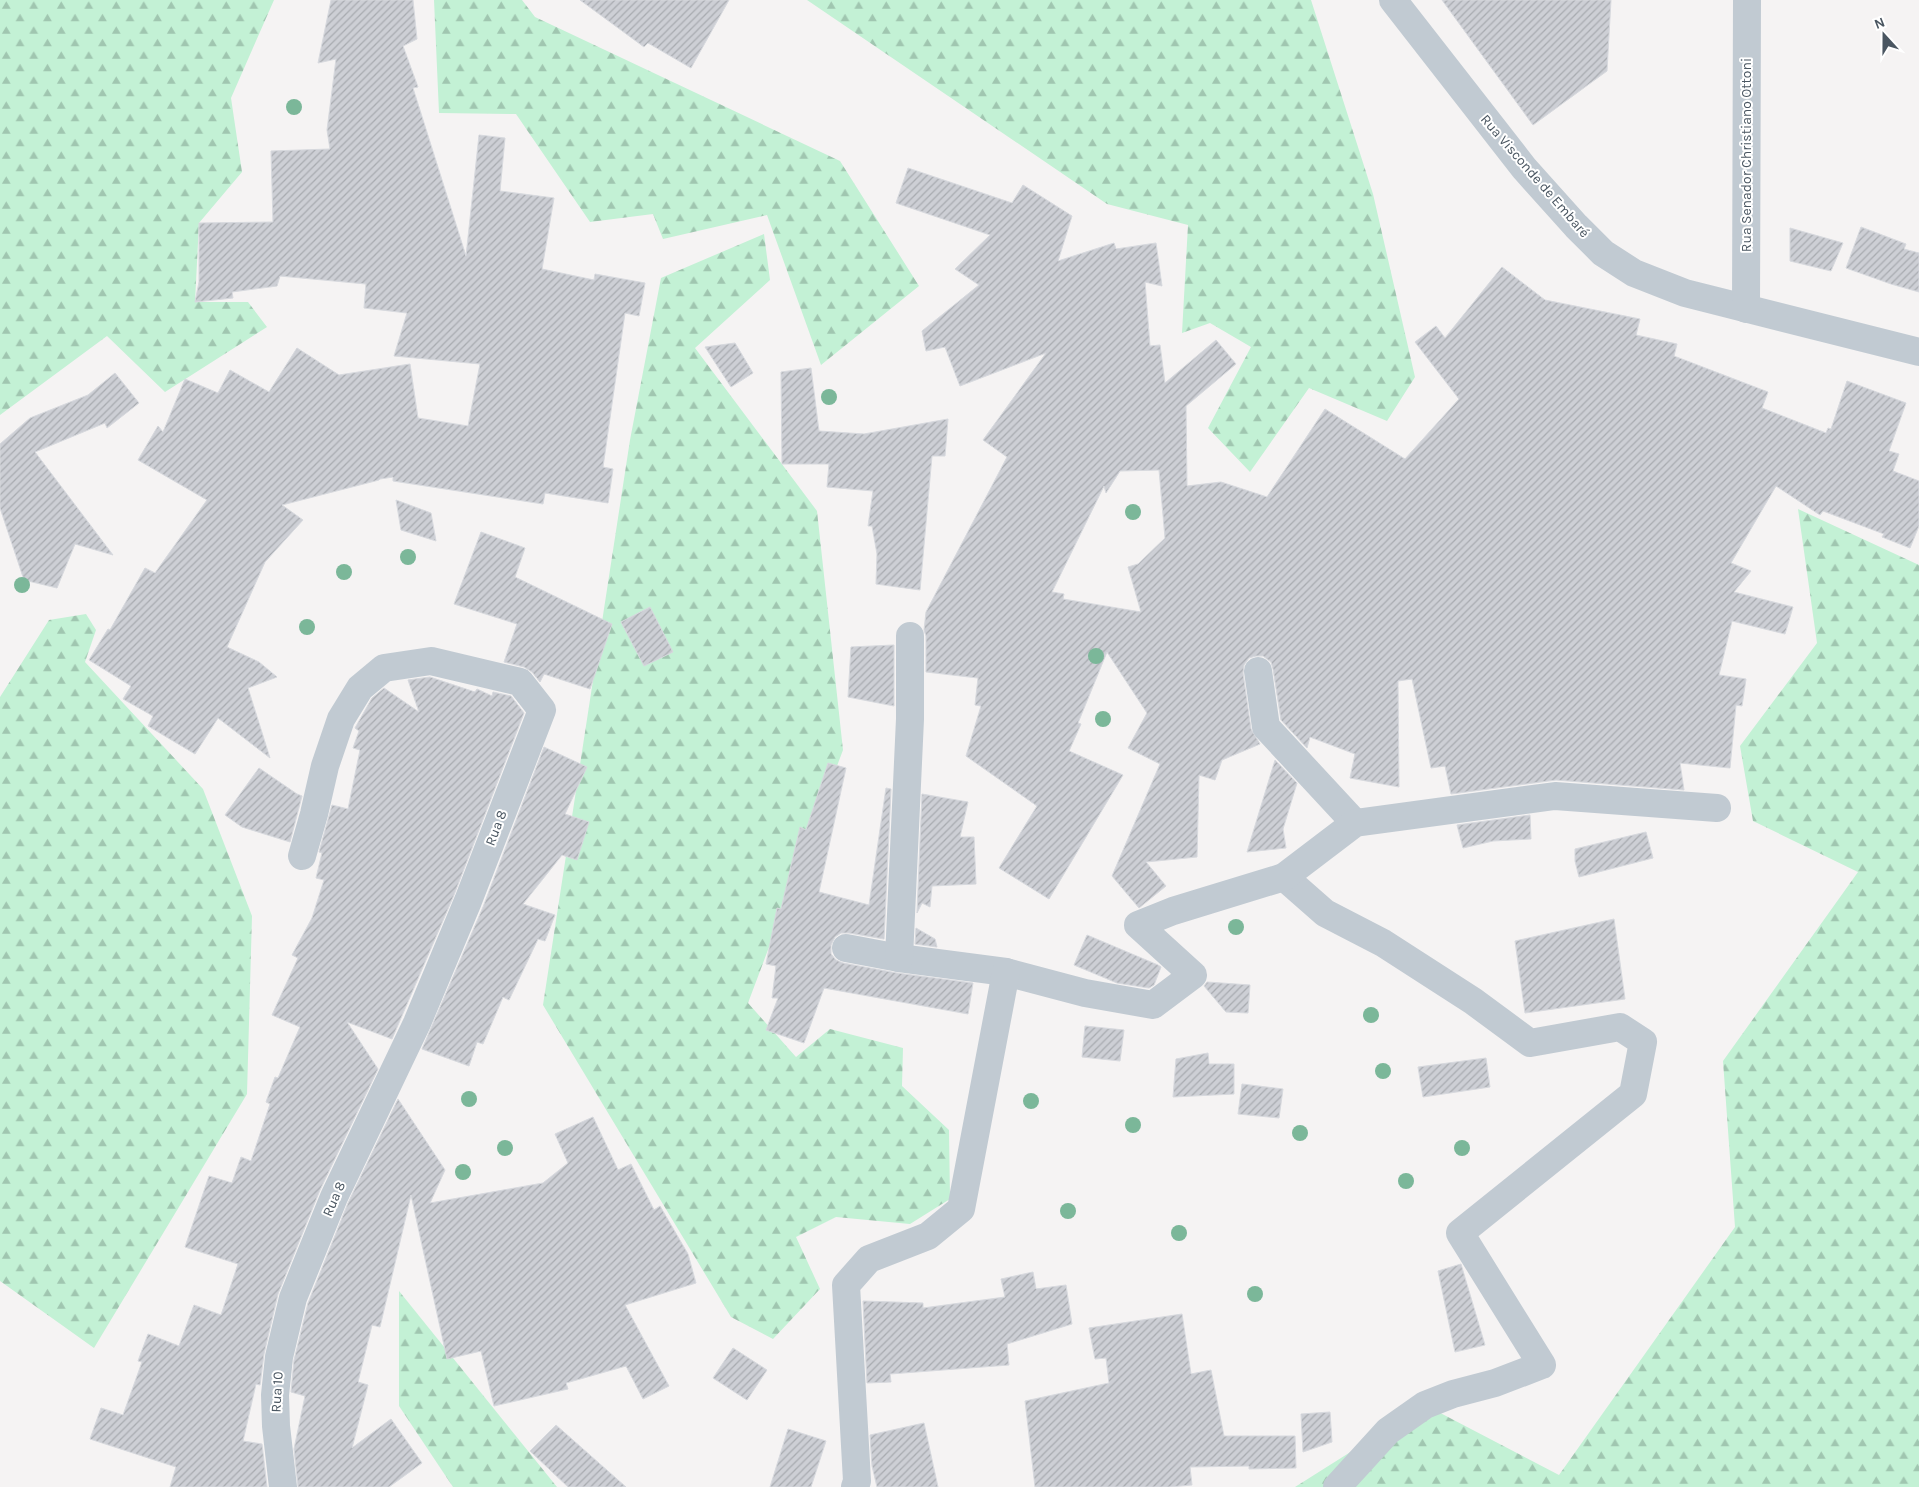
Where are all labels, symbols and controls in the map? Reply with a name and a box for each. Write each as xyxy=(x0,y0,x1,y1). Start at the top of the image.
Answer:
north arrow xyxy=(1859,10,1909,60)
text: N xyxy=(1872,14,1887,33)
street label: Rua Senador Christiano Ottoni xyxy=(1738,58,1755,252)
street label: Rua Visconde de Embaré xyxy=(1477,111,1593,241)
street label: Rua 8 xyxy=(481,808,511,848)
street label: Rua 8 xyxy=(319,1179,349,1219)
street label: Rua 10 xyxy=(267,1371,287,1413)

